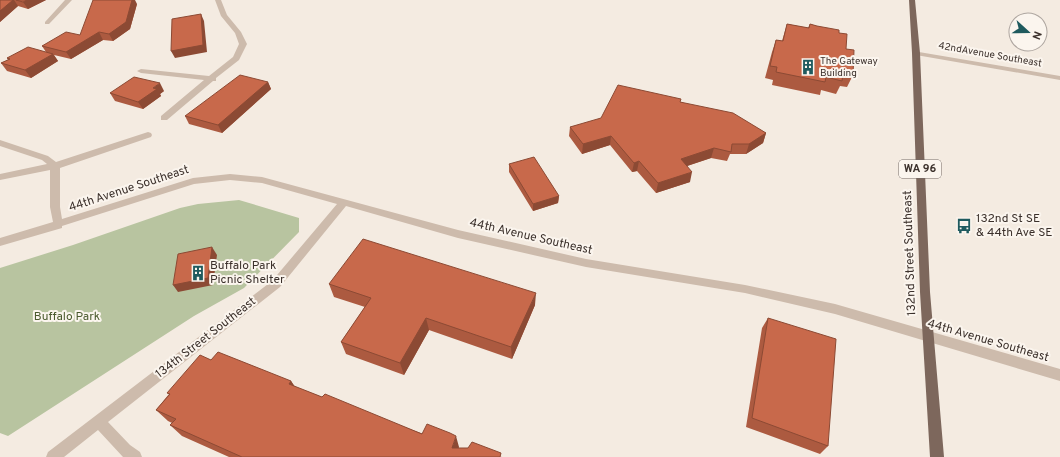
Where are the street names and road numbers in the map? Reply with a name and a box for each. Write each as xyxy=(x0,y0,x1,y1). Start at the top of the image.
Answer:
street label: 42ndAvenue Southeast xyxy=(937,39,1043,71)
road number: WA 96 xyxy=(899,160,941,178)
street label: 44th Avenue Southeast xyxy=(67,162,191,216)
street label: 132nd Street Southeast xyxy=(900,190,920,316)
street label: 44th Avenue Southeast xyxy=(468,215,594,259)
street label: 134th Street Southeast xyxy=(152,294,260,382)
street label: 44th Avenue Southeast xyxy=(925,316,1051,366)

